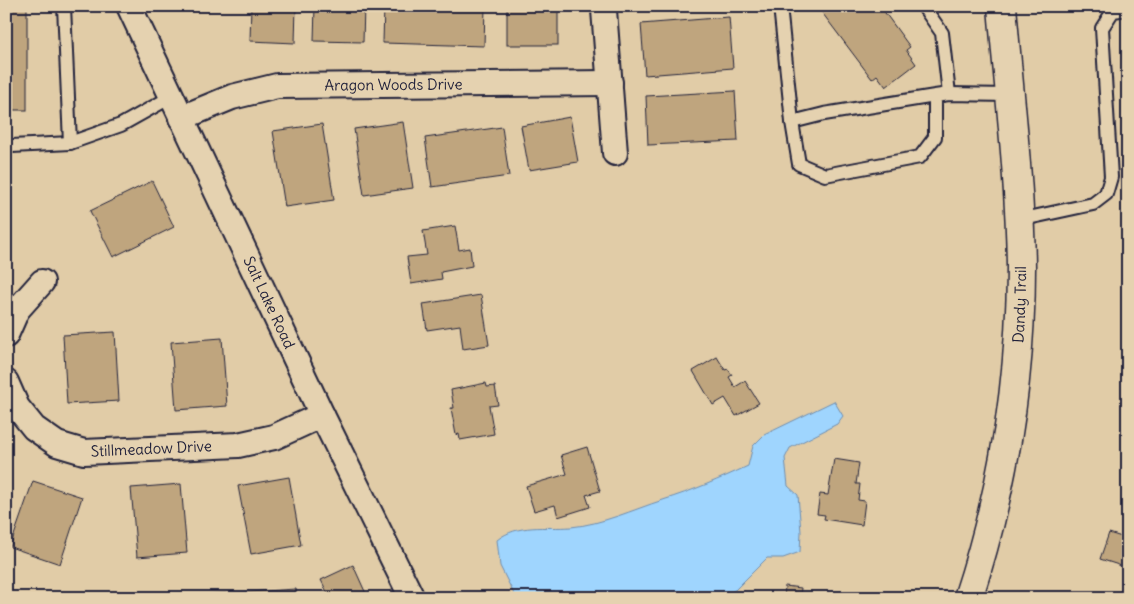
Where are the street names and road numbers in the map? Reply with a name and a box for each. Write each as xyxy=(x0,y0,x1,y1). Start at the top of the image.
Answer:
street label: Aragon Woods Drive xyxy=(324,74,463,95)
street label: Salt Lake Road xyxy=(240,253,299,352)
street label: Dandy Trail xyxy=(1008,266,1030,344)
street label: Stillmeadow Drive xyxy=(90,436,212,461)

